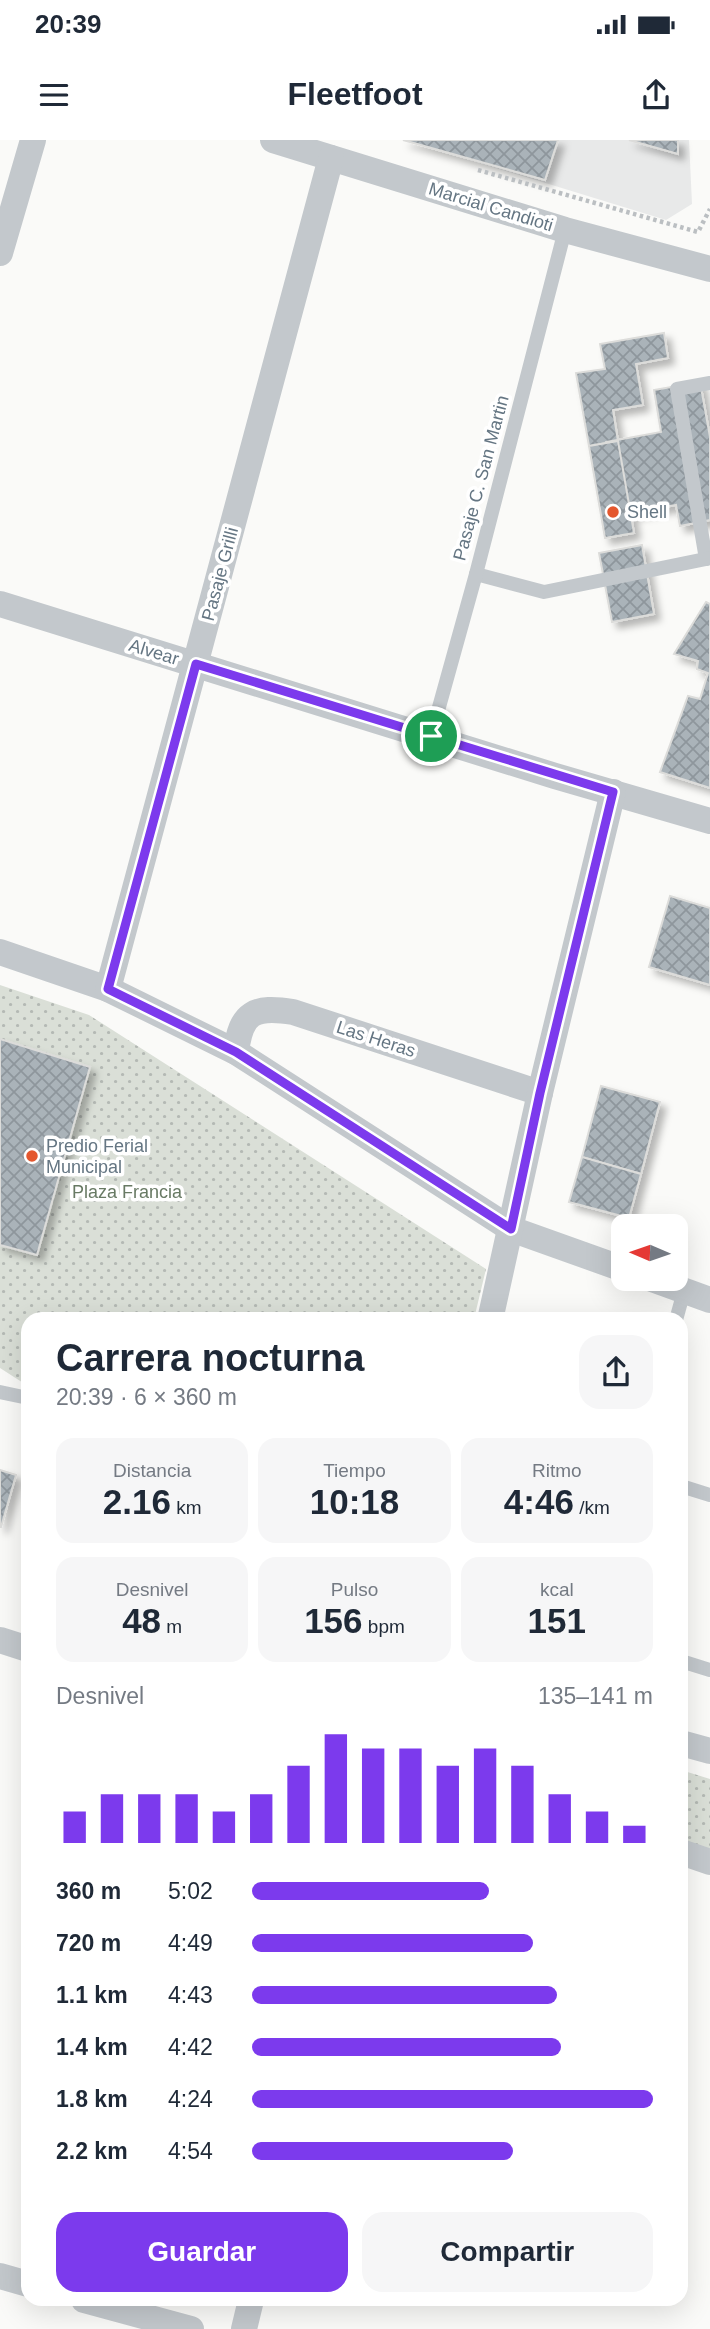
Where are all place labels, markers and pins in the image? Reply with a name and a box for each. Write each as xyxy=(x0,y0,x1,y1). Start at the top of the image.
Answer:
place label: Shell xyxy=(627,502,667,522)
marker: Shell xyxy=(605,504,621,520)
pin xyxy=(401,706,461,766)
place label: Predio Ferial Municipal xyxy=(46,1136,148,1177)
marker: Predio Ferial Municipal xyxy=(24,1148,40,1164)

